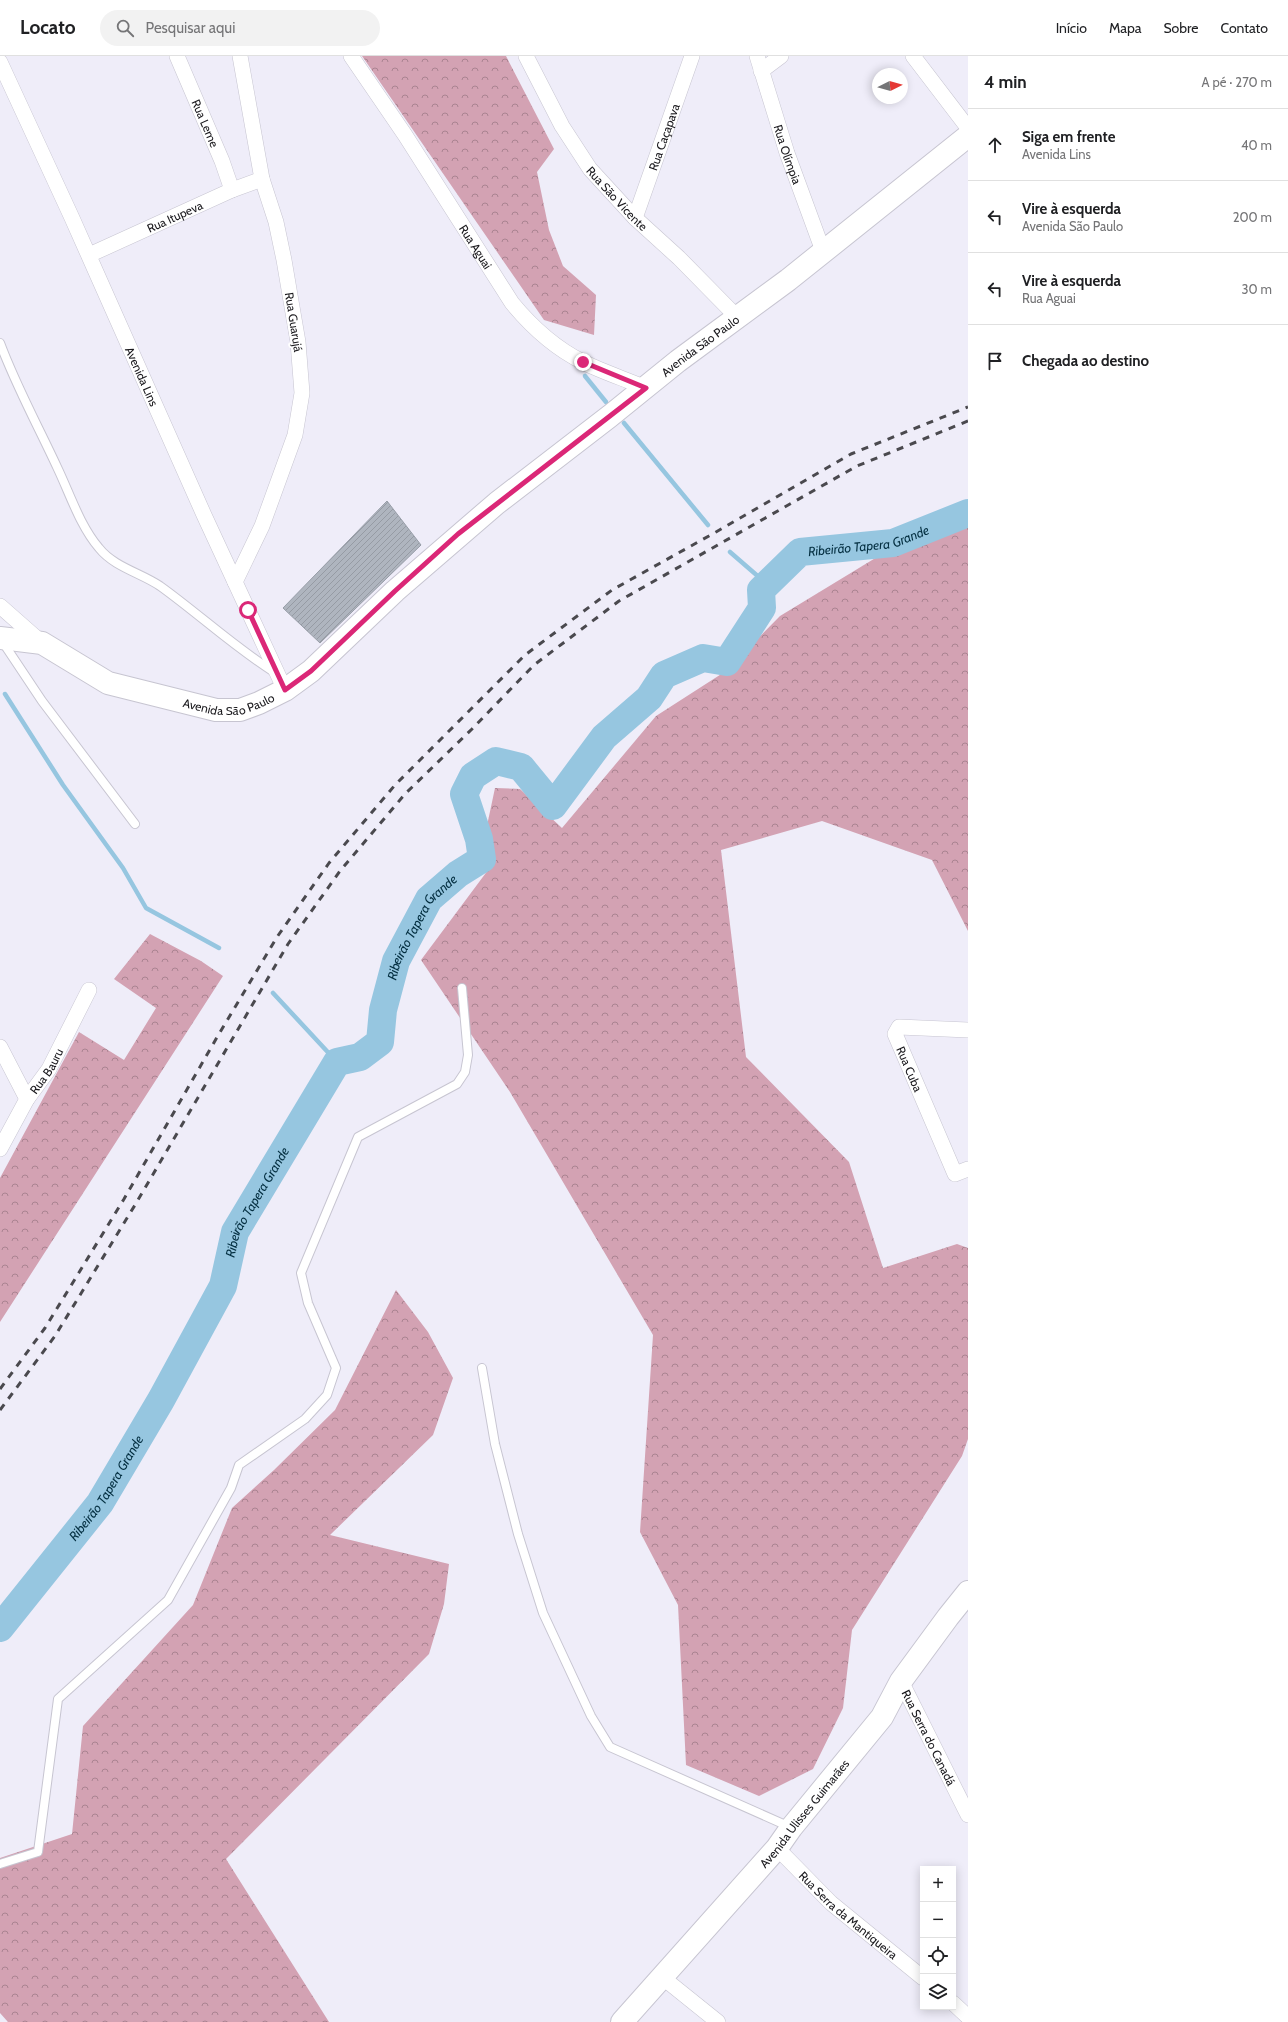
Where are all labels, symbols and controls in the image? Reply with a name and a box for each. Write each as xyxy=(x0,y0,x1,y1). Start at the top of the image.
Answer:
search box xyxy=(100,10,380,46)
text: Locato xyxy=(20,16,76,39)
icon: search xyxy=(114,17,136,39)
text: Pesquisar aqui xyxy=(146,19,235,37)
text: Início xyxy=(1056,19,1087,37)
text: Mapa xyxy=(1109,19,1141,37)
text: Sobre xyxy=(1163,19,1198,37)
text: Contato xyxy=(1220,19,1268,37)
north arrow xyxy=(872,68,908,104)
text: 4 min xyxy=(984,72,1027,92)
text: A pé · 270 m xyxy=(1202,74,1272,90)
street label: Rua Leme xyxy=(189,97,223,149)
street label: Rua Caçapava xyxy=(645,101,682,172)
street label: Rua Olímpia xyxy=(771,123,805,186)
text: Siga em frente xyxy=(1022,128,1115,146)
icon: ahead xyxy=(984,134,1006,156)
text: 40 m xyxy=(1241,137,1272,153)
text: Avenida Lins xyxy=(1022,146,1091,162)
street label: Rua São Vicente xyxy=(584,163,651,233)
street label: Rua Itupeva xyxy=(144,197,205,235)
text: Vire à esquerda xyxy=(1022,200,1121,218)
icon: left xyxy=(984,206,1006,228)
text: 200 m xyxy=(1233,209,1272,225)
text: Avenida São Paulo xyxy=(1022,218,1123,234)
street label: Rua Aguai xyxy=(456,222,496,272)
text: Vire à esquerda xyxy=(1022,272,1121,290)
icon: left xyxy=(984,278,1006,300)
text: 30 m xyxy=(1242,281,1272,297)
text: Rua Aguai xyxy=(1022,290,1076,306)
street label: Rua Guarujá xyxy=(282,291,306,353)
street label: Avenida São Paulo xyxy=(658,311,742,379)
street label: Avenida Lins xyxy=(123,344,162,408)
icon: arrive xyxy=(984,350,1006,372)
text: Chegada ao destino xyxy=(1022,352,1149,370)
route end xyxy=(574,353,592,371)
water label: Ribeirão Tapera Grande xyxy=(807,521,931,559)
route start xyxy=(239,601,257,619)
street label: Avenida São Paulo xyxy=(182,689,277,718)
water label: Ribeirão Tapera Grande xyxy=(383,871,460,982)
street label: Rua Cuba xyxy=(894,1044,926,1094)
street label: Rua Bauru xyxy=(26,1045,66,1097)
water label: Ribeirão Tapera Grande xyxy=(222,1144,292,1259)
water label: Ribeirão Tapera Grande xyxy=(65,1432,146,1544)
street label: Rua Serra do Canadá xyxy=(899,1687,959,1788)
street label: Avenida Ulisses Guimarães xyxy=(756,1756,852,1870)
map controls xyxy=(920,1866,956,2010)
button: + xyxy=(920,1866,956,1902)
street label: Rua Serra da Mantiqueira xyxy=(796,1868,901,1962)
button: − xyxy=(920,1902,956,1938)
button: locate xyxy=(920,1938,956,1974)
button: layers xyxy=(920,1974,956,2010)

